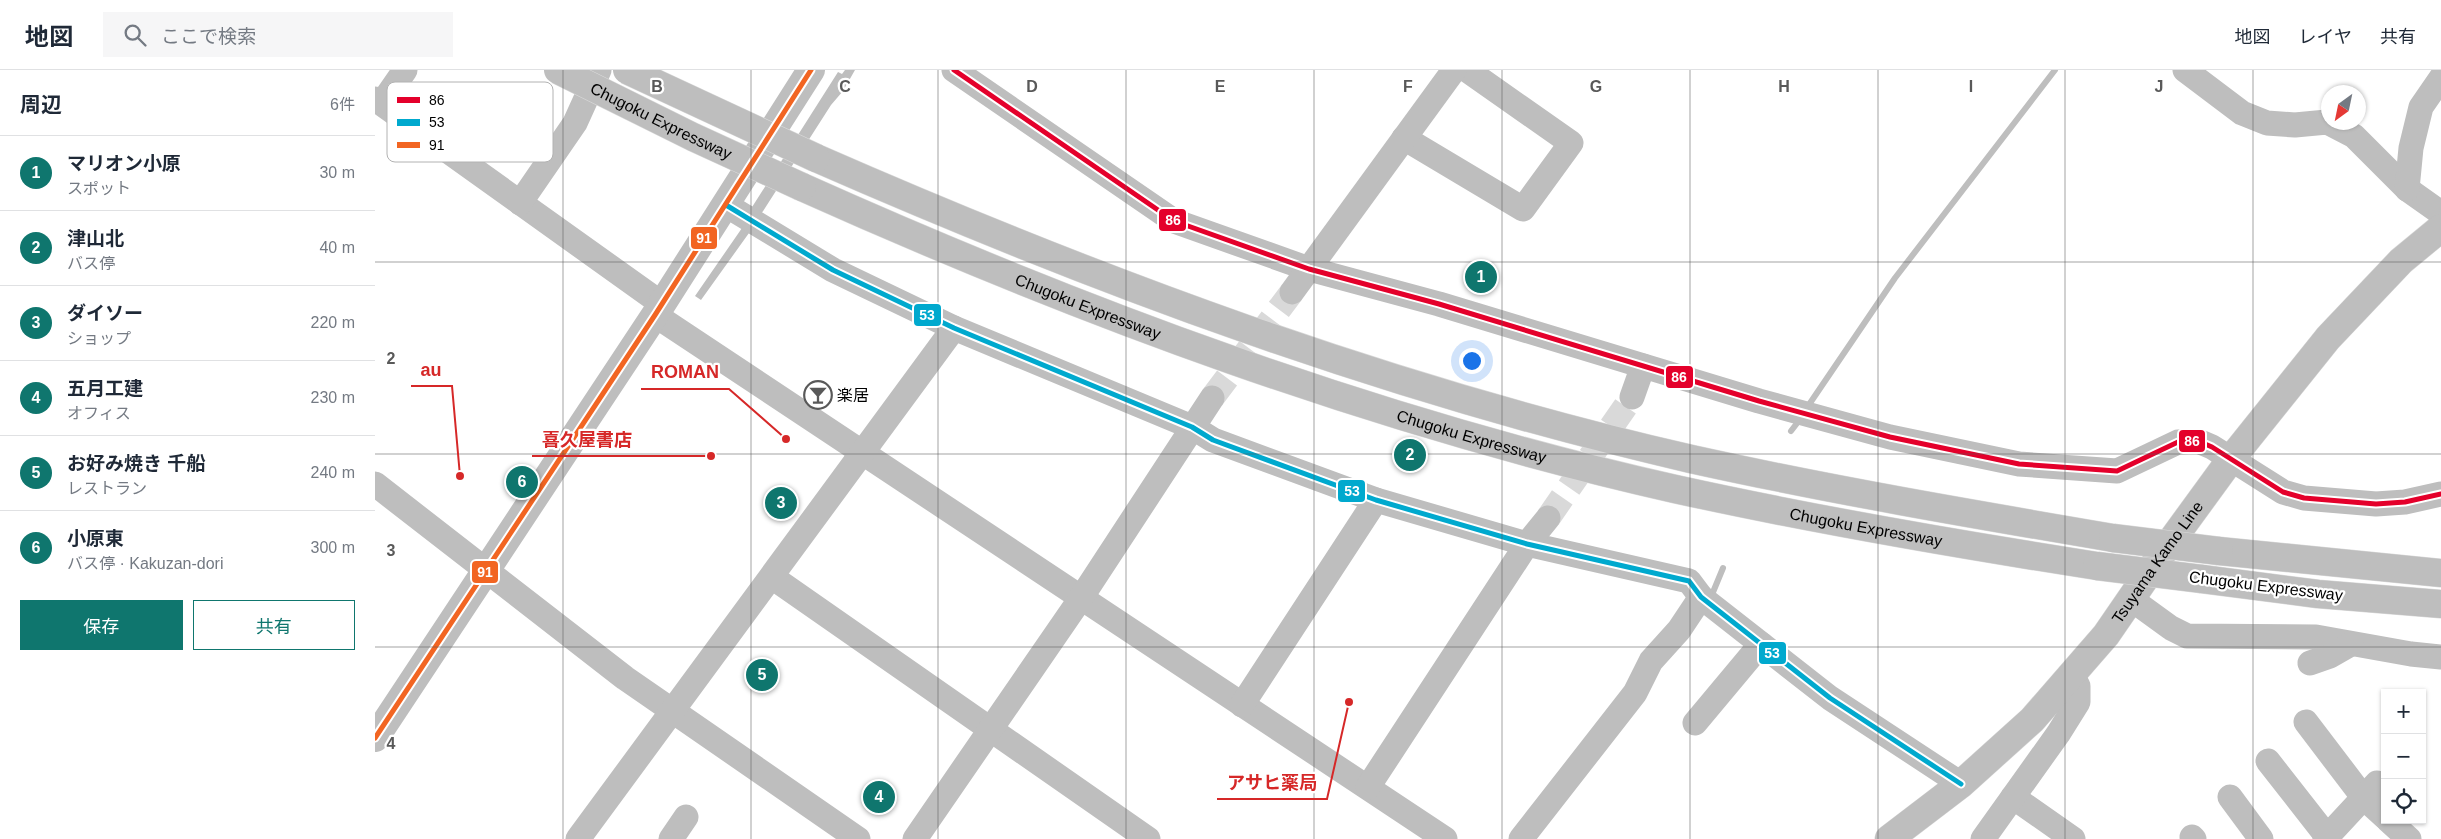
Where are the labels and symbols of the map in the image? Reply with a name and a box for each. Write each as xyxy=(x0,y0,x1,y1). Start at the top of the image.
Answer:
text: B xyxy=(651,78,663,95)
text: C xyxy=(839,78,851,95)
text: D xyxy=(1026,78,1038,95)
text: E xyxy=(1215,78,1226,95)
text: F xyxy=(1403,78,1413,95)
text: G xyxy=(1590,78,1602,95)
text: H xyxy=(1778,78,1790,95)
text: I xyxy=(1969,78,1973,95)
text: J xyxy=(2155,78,2163,95)
street label: Chugoku Expressway xyxy=(588,79,734,162)
legend xyxy=(387,82,553,162)
north arrow xyxy=(2321,85,2366,130)
text: 86 xyxy=(429,92,445,108)
text: 53 xyxy=(429,114,445,130)
text: 91 xyxy=(429,137,445,153)
line badge: 86 xyxy=(1158,208,1187,232)
text: 86 xyxy=(1165,212,1181,228)
line badge: 91 xyxy=(690,226,718,250)
text: 91 xyxy=(696,230,712,246)
pin: 1 xyxy=(1465,258,1497,296)
street label: Chugoku Expressway xyxy=(1013,270,1163,342)
line badge: 53 xyxy=(913,303,942,327)
text: 53 xyxy=(919,307,935,323)
your location xyxy=(1459,348,1485,374)
text: 2 xyxy=(387,350,396,367)
callout: au xyxy=(411,353,452,386)
callout: ROMAN xyxy=(641,356,729,389)
text: au xyxy=(420,360,442,380)
text: ROMAN xyxy=(651,362,719,382)
line badge: 86 xyxy=(1665,365,1694,389)
text: 86 xyxy=(1671,369,1687,385)
bar icon: 楽居 xyxy=(803,380,833,410)
place label: 楽居 xyxy=(837,387,869,404)
street label: Chugoku Expressway xyxy=(1395,407,1548,466)
callout: 喜久屋書店 xyxy=(532,423,642,456)
line badge: 86 xyxy=(2178,429,2206,453)
text: 喜久屋書店 xyxy=(542,430,632,450)
text: 86 xyxy=(2184,433,2200,449)
pin: 2 xyxy=(1394,436,1426,474)
pin: 6 xyxy=(506,463,538,501)
line badge: 53 xyxy=(1337,479,1366,503)
text: 53 xyxy=(1344,483,1360,499)
pin: 3 xyxy=(765,484,797,522)
street label: Tsuyama Kamo Line xyxy=(2108,498,2206,626)
street label: Chugoku Expressway xyxy=(1788,505,1944,549)
text: 3 xyxy=(387,542,396,559)
line badge: 91 xyxy=(471,560,499,584)
text: 91 xyxy=(477,564,493,580)
street label: Chugoku Expressway xyxy=(2188,568,2344,604)
line badge: 53 xyxy=(1758,641,1787,665)
text: 53 xyxy=(1764,645,1780,661)
pin: 5 xyxy=(746,656,778,694)
text: 4 xyxy=(387,735,396,752)
callout: アサヒ薬局 xyxy=(1217,766,1327,799)
text: アサヒ薬局 xyxy=(1227,773,1317,793)
pin: 4 xyxy=(863,778,895,816)

